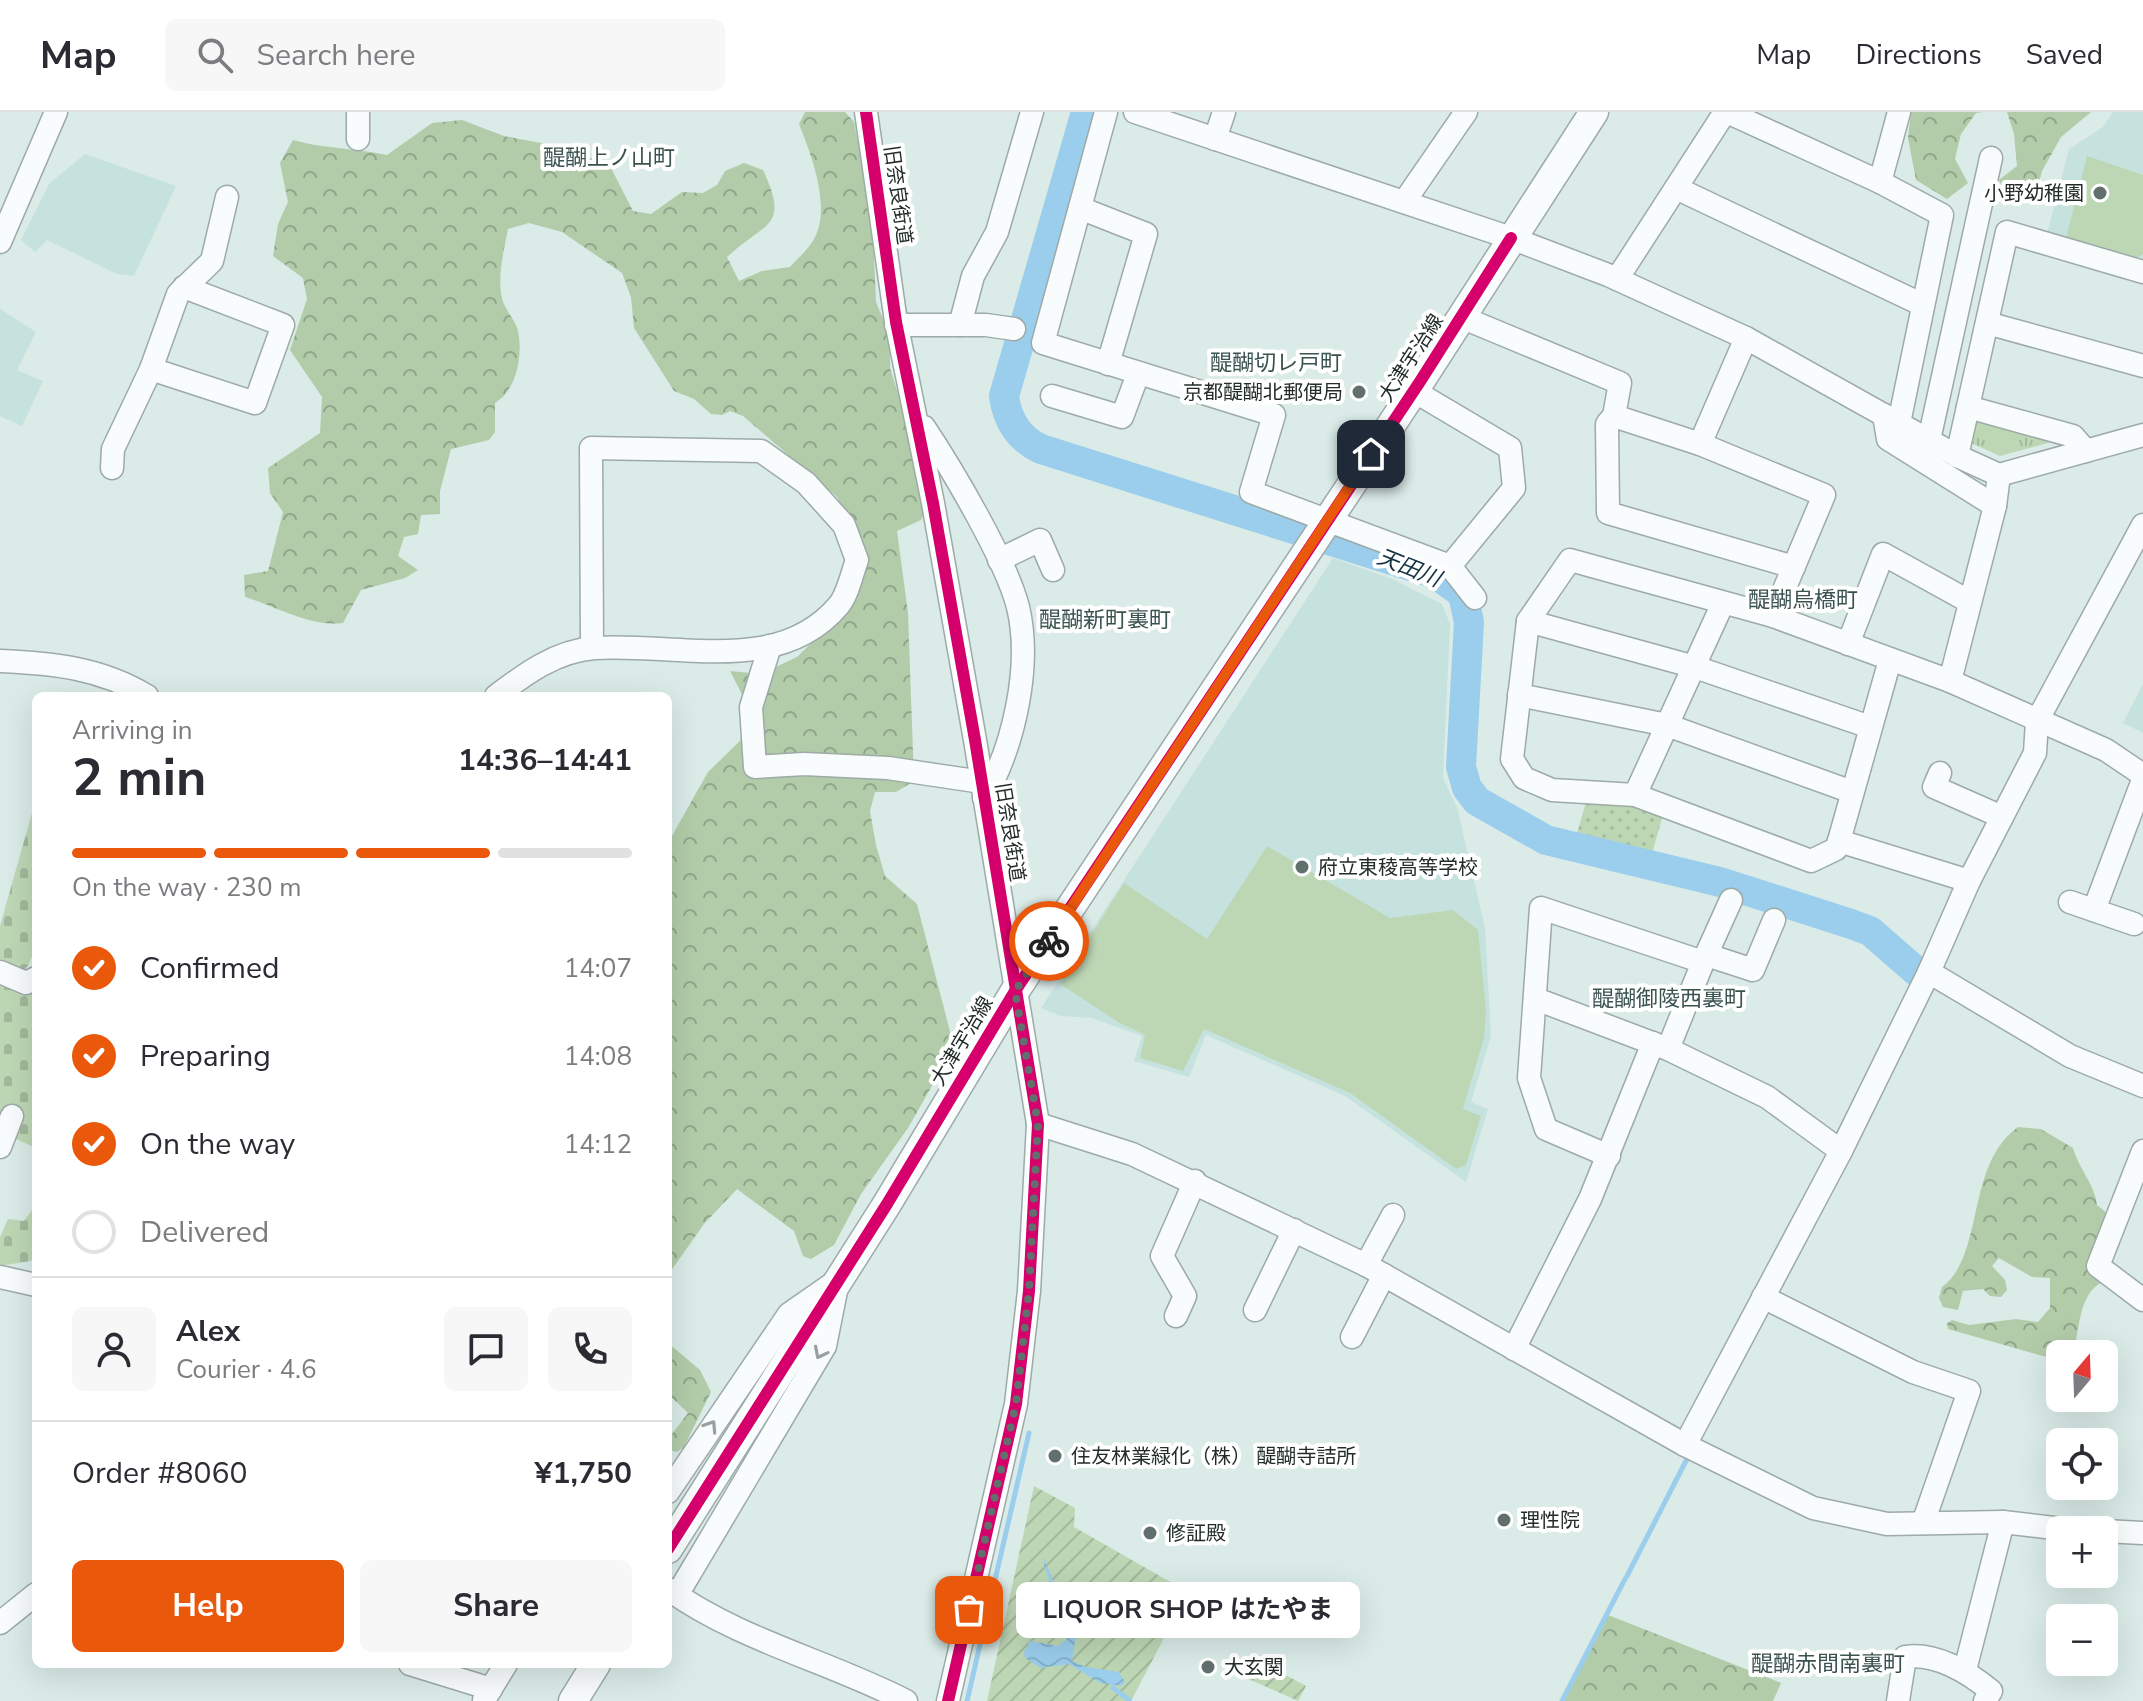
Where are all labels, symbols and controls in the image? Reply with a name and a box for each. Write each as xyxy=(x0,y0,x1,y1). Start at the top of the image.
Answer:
search box xyxy=(165,19,725,91)
text: Map xyxy=(40,30,117,81)
icon: search xyxy=(193,33,237,77)
text: Search here xyxy=(257,35,416,76)
text: Map xyxy=(1756,36,1811,74)
text: Directions xyxy=(1855,36,1982,74)
text: Saved xyxy=(2026,36,2103,74)
district label: 醍醐上ノ山町 xyxy=(543,143,675,173)
street label: 旧奈良街道 xyxy=(878,144,918,246)
place label: 小野幼稚園 xyxy=(1984,180,2084,207)
marker: 小野幼稚園 xyxy=(2091,184,2109,202)
street label: 大津宇治線 xyxy=(1372,309,1450,407)
district label: 醍醐切レ戸町 xyxy=(1210,348,1342,378)
place label: 京都醍醐北郵便局 xyxy=(1183,379,1343,406)
marker: 京都醍醐北郵便局 xyxy=(1350,383,1368,401)
pin xyxy=(1337,420,1405,488)
icon: home xyxy=(1349,432,1393,476)
water label: 天田川 xyxy=(1373,542,1447,595)
district label: 醍醐烏橋町 xyxy=(1748,585,1858,615)
district label: 醍醐新町裏町 xyxy=(1039,605,1171,635)
text: Arriving in xyxy=(72,713,193,748)
text: 14:36–14:41 xyxy=(458,740,632,781)
text: 2 min xyxy=(72,742,207,813)
street label: 旧奈良街道 xyxy=(989,781,1031,883)
place label: 府立東稜高等学校 xyxy=(1318,854,1478,881)
marker: 府立東稜高等学校 xyxy=(1293,858,1311,876)
text: On the way · 230 m xyxy=(72,870,301,905)
courier xyxy=(1009,901,1089,981)
icon: bike xyxy=(1027,919,1071,963)
icon: check xyxy=(72,946,116,990)
text: Confirmed xyxy=(140,948,280,989)
text: 14:07 xyxy=(564,951,632,986)
district label: 醍醐御陵西裏町 xyxy=(1592,984,1746,1014)
street label: 大津宇治線 xyxy=(925,991,999,1091)
icon: check xyxy=(72,1034,116,1078)
text: Preparing xyxy=(140,1036,271,1077)
text: 14:08 xyxy=(564,1039,632,1074)
icon: check xyxy=(72,1122,116,1166)
text: On the way xyxy=(140,1124,295,1165)
text: 14:12 xyxy=(564,1127,632,1162)
text: Delivered xyxy=(140,1212,269,1253)
button: person xyxy=(72,1307,156,1391)
button: chat xyxy=(444,1307,528,1391)
button: phone xyxy=(548,1307,632,1391)
text: Alex xyxy=(176,1311,240,1352)
north arrow xyxy=(2046,1340,2118,1412)
map controls xyxy=(2046,1340,2118,1676)
one-way arrow xyxy=(814,1345,829,1360)
text: Courier · 4.6 xyxy=(176,1352,317,1387)
one-way arrow xyxy=(701,1421,716,1435)
button: locate xyxy=(2046,1428,2118,1500)
place label: 住友林業緑化（株） 醍醐寺詰所 xyxy=(1071,1443,1356,1470)
marker: 住友林業緑化（株） 醍醐寺詰所 xyxy=(1046,1447,1064,1465)
text: Order #8060 xyxy=(72,1453,247,1494)
text: ¥1,750 xyxy=(535,1453,632,1494)
place label: 理性院 xyxy=(1520,1507,1580,1534)
marker: 理性院 xyxy=(1495,1511,1513,1529)
button: + xyxy=(2046,1516,2118,1588)
place label: 修証殿 xyxy=(1166,1520,1226,1547)
marker: 修証殿 xyxy=(1141,1524,1159,1542)
button: Help xyxy=(72,1560,344,1652)
button: Share xyxy=(360,1560,632,1652)
pin xyxy=(935,1576,1003,1644)
callout: LIQUOR SHOP はたやま xyxy=(1017,1582,1361,1638)
icon: bag xyxy=(947,1588,991,1632)
text: LIQUOR SHOP はたやま xyxy=(1042,1592,1334,1627)
button: − xyxy=(2046,1604,2118,1676)
district label: 醍醐赤間南裏町 xyxy=(1751,1649,1905,1679)
place label: 大玄関 xyxy=(1224,1654,1284,1681)
marker: 大玄関 xyxy=(1199,1658,1217,1676)

